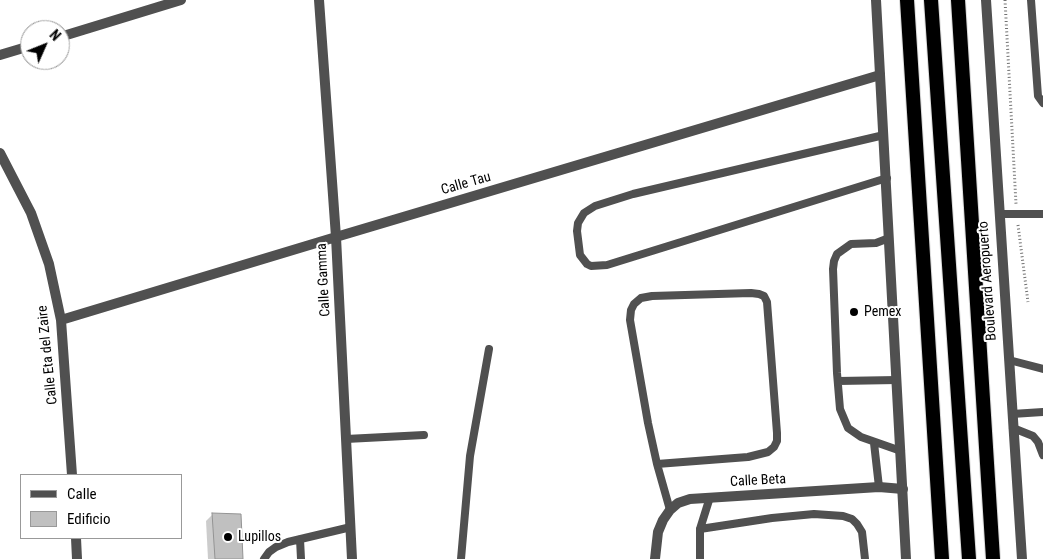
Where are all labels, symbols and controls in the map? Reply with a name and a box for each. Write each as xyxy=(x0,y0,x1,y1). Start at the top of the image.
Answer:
north arrow xyxy=(20,20,70,70)
text: N xyxy=(46,27,64,44)
street label: Calle Tau xyxy=(439,169,493,199)
street label: Boulevard Aeropuerto xyxy=(975,221,1001,341)
street label: Calle Gamma xyxy=(314,243,334,317)
place label: Pemex xyxy=(864,304,901,320)
street label: Calle Eta del Zaire xyxy=(34,305,62,405)
marker: Pemex xyxy=(848,306,860,318)
street label: Calle Beta xyxy=(730,471,786,491)
legend xyxy=(20,474,182,539)
text: Calle xyxy=(67,485,97,503)
text: Edificio xyxy=(67,510,110,528)
place label: Lupillos xyxy=(238,529,281,545)
marker: Lupillos xyxy=(222,531,234,543)

